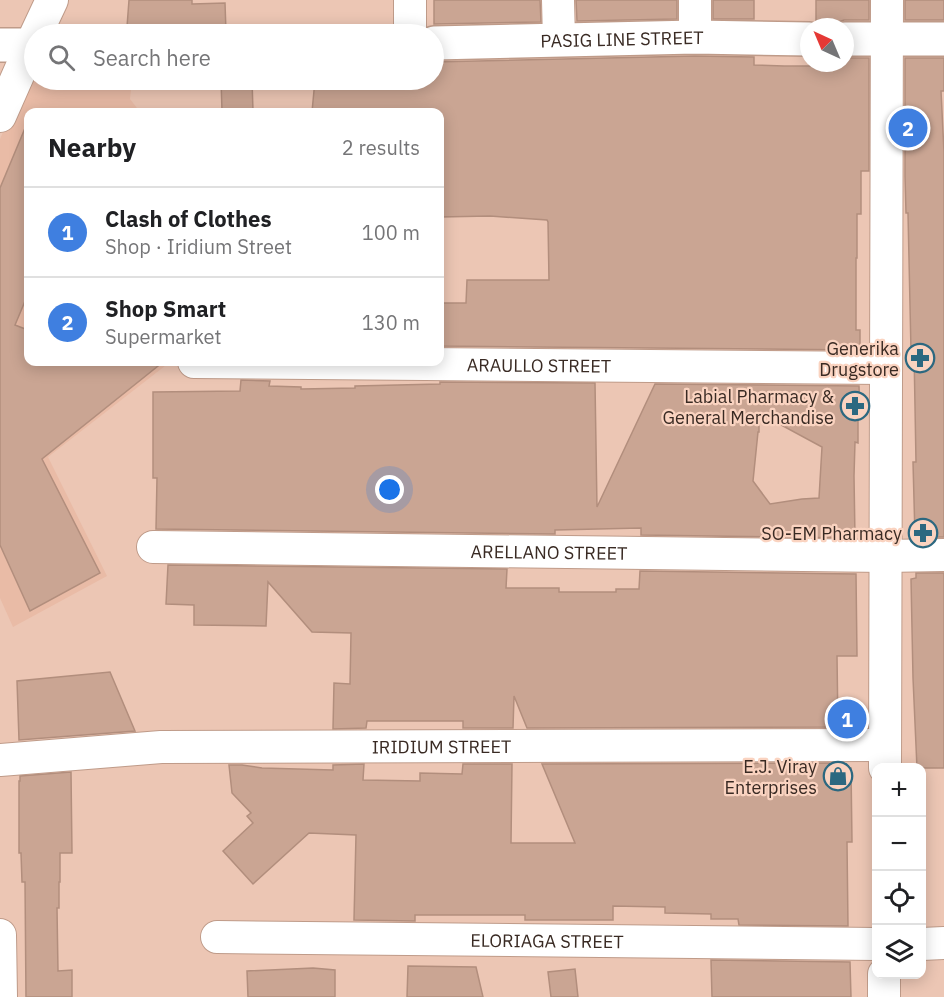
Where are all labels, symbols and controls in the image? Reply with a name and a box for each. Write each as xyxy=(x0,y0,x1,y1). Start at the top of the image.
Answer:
north arrow xyxy=(800,18,854,72)
search box xyxy=(24,24,444,90)
street label: PASIG LINE STREET xyxy=(540,25,704,52)
icon: search xyxy=(45,41,78,74)
text: Search here xyxy=(93,43,211,72)
pin: 2 xyxy=(888,106,928,150)
text: Nearby xyxy=(48,130,136,164)
text: 2 results xyxy=(342,134,420,161)
text: Clash of Clothes xyxy=(105,204,272,233)
text: 1 xyxy=(62,219,74,246)
text: 100 m xyxy=(362,219,420,246)
text: Shop · Iridium Street xyxy=(105,233,292,260)
text: Shop Smart xyxy=(105,294,226,323)
text: 2 xyxy=(62,309,74,336)
text: 130 m xyxy=(362,309,420,336)
text: Supermarket xyxy=(105,323,222,350)
place label: Generika Drugstore xyxy=(819,337,899,381)
pharmacy icon: Generika Drugstore xyxy=(904,342,936,374)
street label: ARAULLO STREET xyxy=(467,353,611,377)
place label: Labial Pharmacy & General Merchandise xyxy=(662,385,835,429)
pharmacy icon: Labial Pharmacy & General Merchandise xyxy=(839,390,871,422)
your location xyxy=(375,475,404,504)
pharmacy icon: SO-EM Pharmacy xyxy=(907,517,939,549)
place label: SO-EM Pharmacy xyxy=(761,522,902,545)
street label: ARELLANO STREET xyxy=(471,539,627,564)
pin: 1 xyxy=(828,696,866,742)
street label: IRIDIUM STREET xyxy=(372,735,511,758)
place label: E.J. Viray Enterprises xyxy=(725,755,817,799)
shop icon: E.J. Viray Enterprises xyxy=(822,760,854,792)
map controls xyxy=(872,763,926,979)
button: + xyxy=(872,763,926,817)
button: − xyxy=(872,817,926,871)
button: locate xyxy=(872,871,926,925)
button: layers xyxy=(872,925,926,979)
street label: ELORIAGA STREET xyxy=(470,928,624,953)

